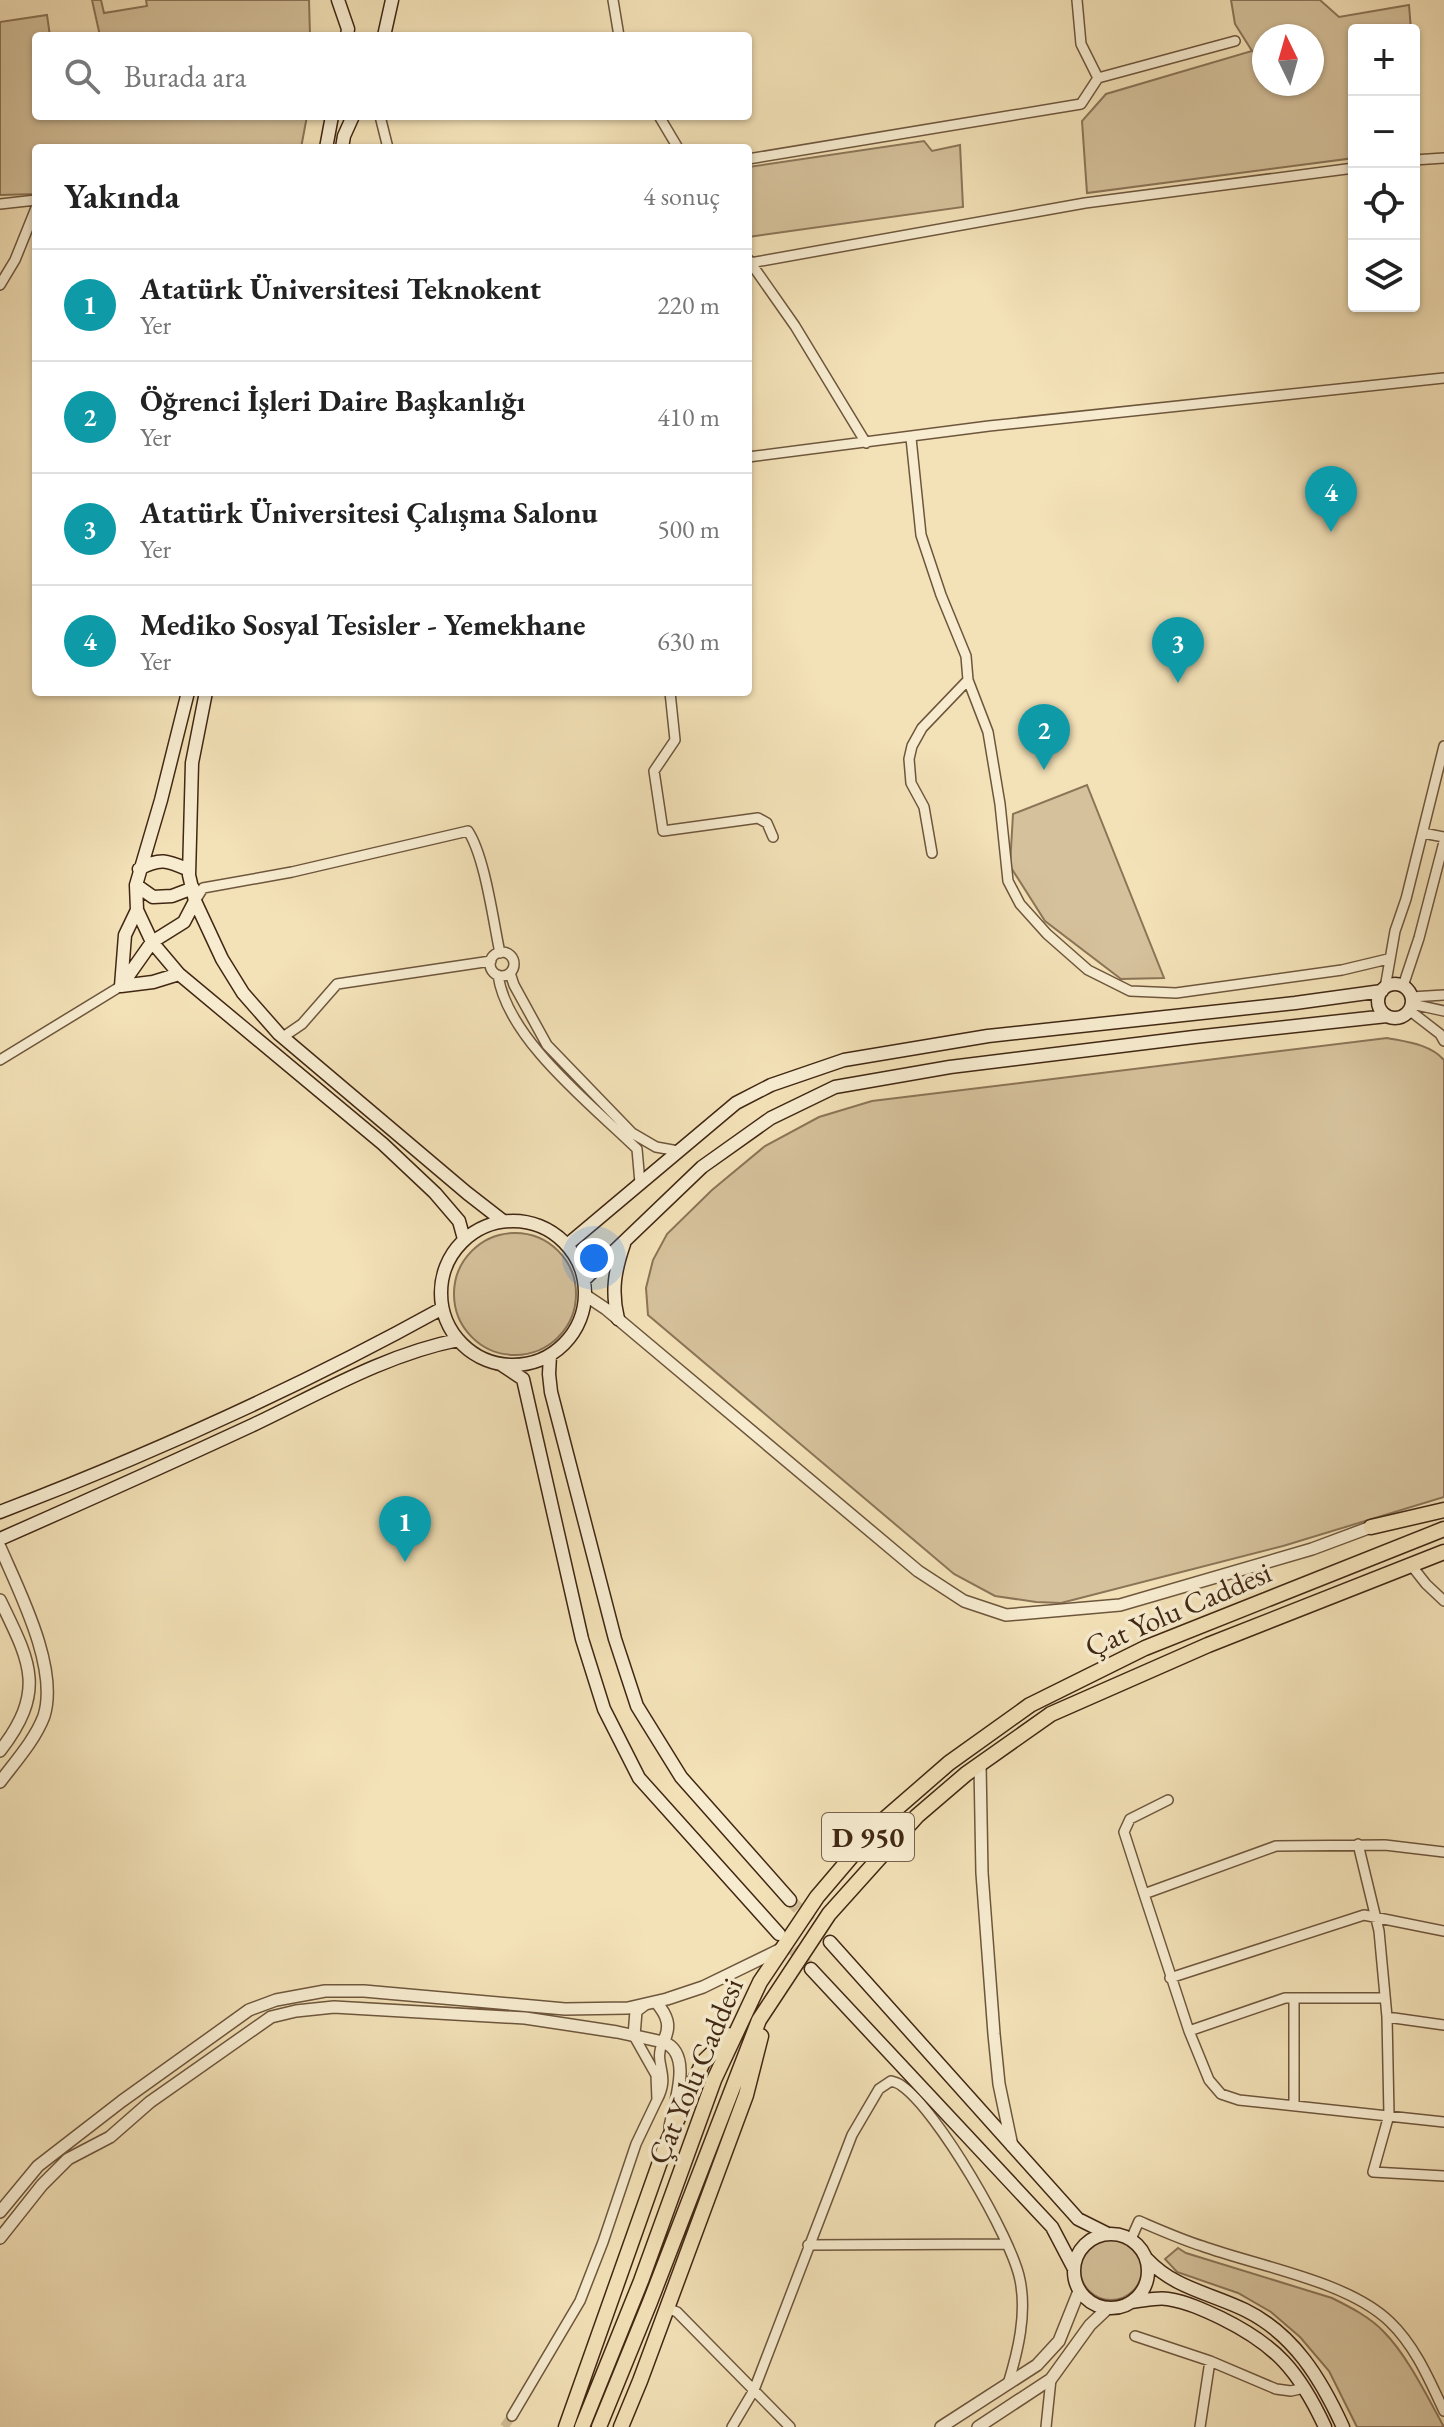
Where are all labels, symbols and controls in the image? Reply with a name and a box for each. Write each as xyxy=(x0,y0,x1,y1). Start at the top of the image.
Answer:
north arrow xyxy=(1252,24,1324,96)
map controls xyxy=(1348,24,1420,312)
button: + xyxy=(1348,24,1420,96)
search box xyxy=(32,32,752,120)
icon: search xyxy=(60,54,104,98)
text: Burada ara xyxy=(124,57,247,96)
button: − xyxy=(1348,96,1420,168)
button: locate xyxy=(1348,168,1420,240)
text: Yakında xyxy=(64,174,180,218)
text: 4 sonuç xyxy=(643,179,720,213)
button: layers xyxy=(1348,240,1420,312)
text: Atatürk Üniversitesi Teknokent xyxy=(140,269,541,308)
text: 1 xyxy=(83,288,97,322)
text: 220 m xyxy=(657,288,720,322)
text: Yer xyxy=(140,308,171,342)
text: Öğrenci İşleri Daire Başkanlığı xyxy=(140,381,525,420)
text: 2 xyxy=(83,400,97,434)
text: 410 m xyxy=(657,400,720,434)
text: Yer xyxy=(140,420,171,454)
pin: 4 xyxy=(1305,466,1357,532)
text: Atatürk Üniversitesi Çalışma Salonu xyxy=(140,493,598,532)
text: 3 xyxy=(83,512,97,546)
text: 500 m xyxy=(657,512,720,546)
text: Yer xyxy=(140,532,171,566)
text: Mediko Sosyal Tesisler - Yemekhane xyxy=(140,605,585,644)
pin: 3 xyxy=(1152,617,1204,683)
text: 4 xyxy=(83,624,97,658)
text: 630 m xyxy=(657,624,720,658)
text: Yer xyxy=(140,644,171,678)
pin: 2 xyxy=(1018,704,1070,770)
your location xyxy=(574,1238,614,1278)
pin: 1 xyxy=(379,1496,431,1562)
street label: Çat Yolu Caddesi xyxy=(1079,1552,1277,1666)
road number: D 950 xyxy=(822,1813,914,1861)
street label: Çat Yolu Caddesi xyxy=(638,1972,752,2170)

